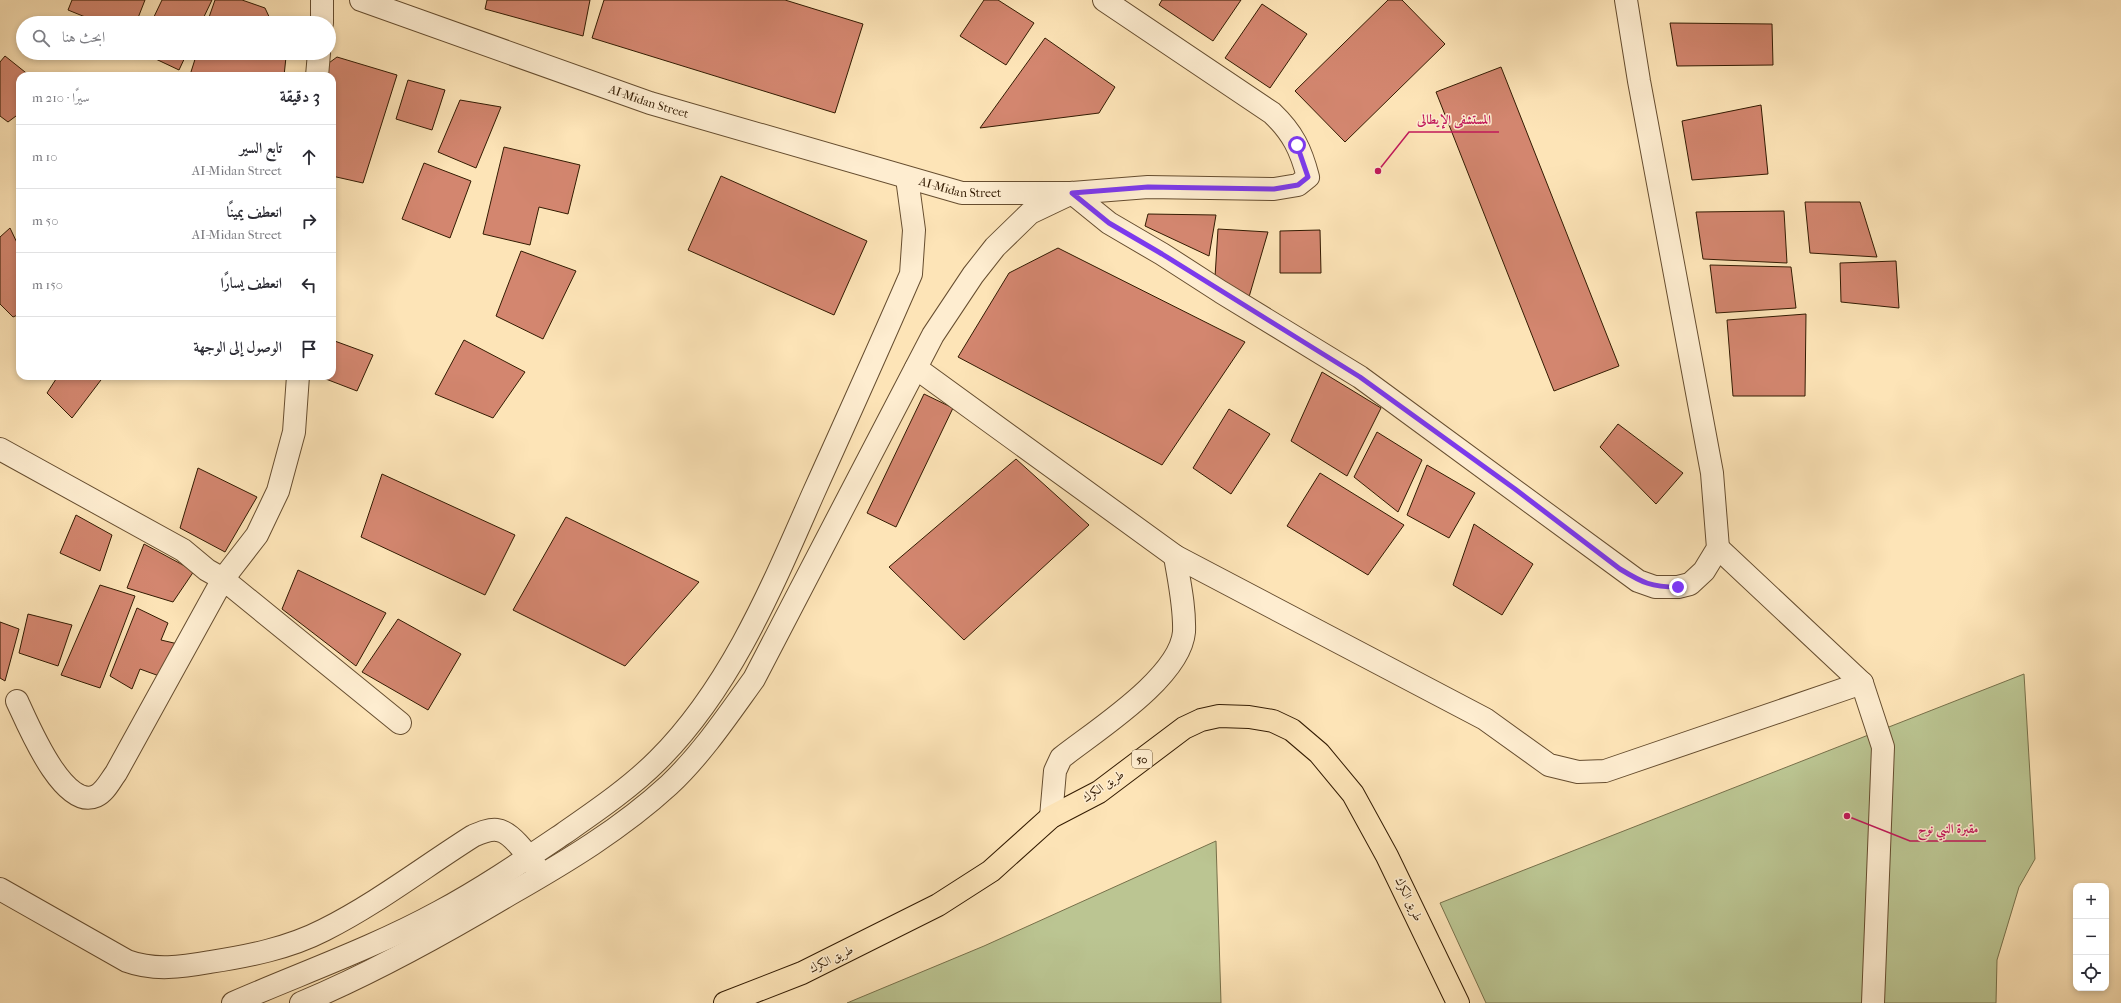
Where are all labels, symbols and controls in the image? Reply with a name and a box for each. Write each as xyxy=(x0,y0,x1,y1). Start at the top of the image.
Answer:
search box xyxy=(16,16,336,60)
icon: search xyxy=(30,27,52,49)
text: ابحث هنا xyxy=(62,28,105,46)
street label: AI-Midan Street xyxy=(606,81,691,121)
text: 3 دقيقة xyxy=(280,86,320,106)
text: سيرًا · 210 m xyxy=(32,90,90,105)
callout: المستشفى الإيطالى xyxy=(1409,107,1499,132)
text: المستشفى الإيطالى xyxy=(1416,112,1491,129)
route start xyxy=(1288,136,1306,154)
text: تابع السير xyxy=(240,139,282,157)
icon: ahead xyxy=(298,146,320,168)
text: 10 m xyxy=(32,149,57,164)
text: AI-Midan Street xyxy=(192,163,282,178)
street label: AI-Midan Street xyxy=(917,174,1002,200)
text: انعطف يمينًا xyxy=(227,203,282,221)
icon: right xyxy=(298,210,320,232)
text: 50 m xyxy=(32,213,58,228)
text: AI-Midan Street xyxy=(192,227,282,242)
text: انعطف يسارًا xyxy=(221,274,282,292)
icon: left xyxy=(298,274,320,296)
text: 150 m xyxy=(32,277,63,292)
text: الوصول إلى الوجهة xyxy=(193,338,282,356)
icon: arrive xyxy=(298,338,320,360)
route end xyxy=(1669,578,1687,596)
road number: 50 xyxy=(1132,750,1152,768)
street label: طريق الكرك xyxy=(1079,767,1127,806)
callout: مقبرة النبي نوح xyxy=(1910,816,1986,841)
text: مقبرة النبي نوح xyxy=(1918,821,1978,841)
street label: طريق الكرك xyxy=(1391,875,1426,924)
map controls xyxy=(2073,883,2109,991)
button: + xyxy=(2073,883,2109,919)
button: − xyxy=(2073,919,2109,955)
street label: طريق الكرك xyxy=(807,942,856,977)
button: locate xyxy=(2073,955,2109,991)

